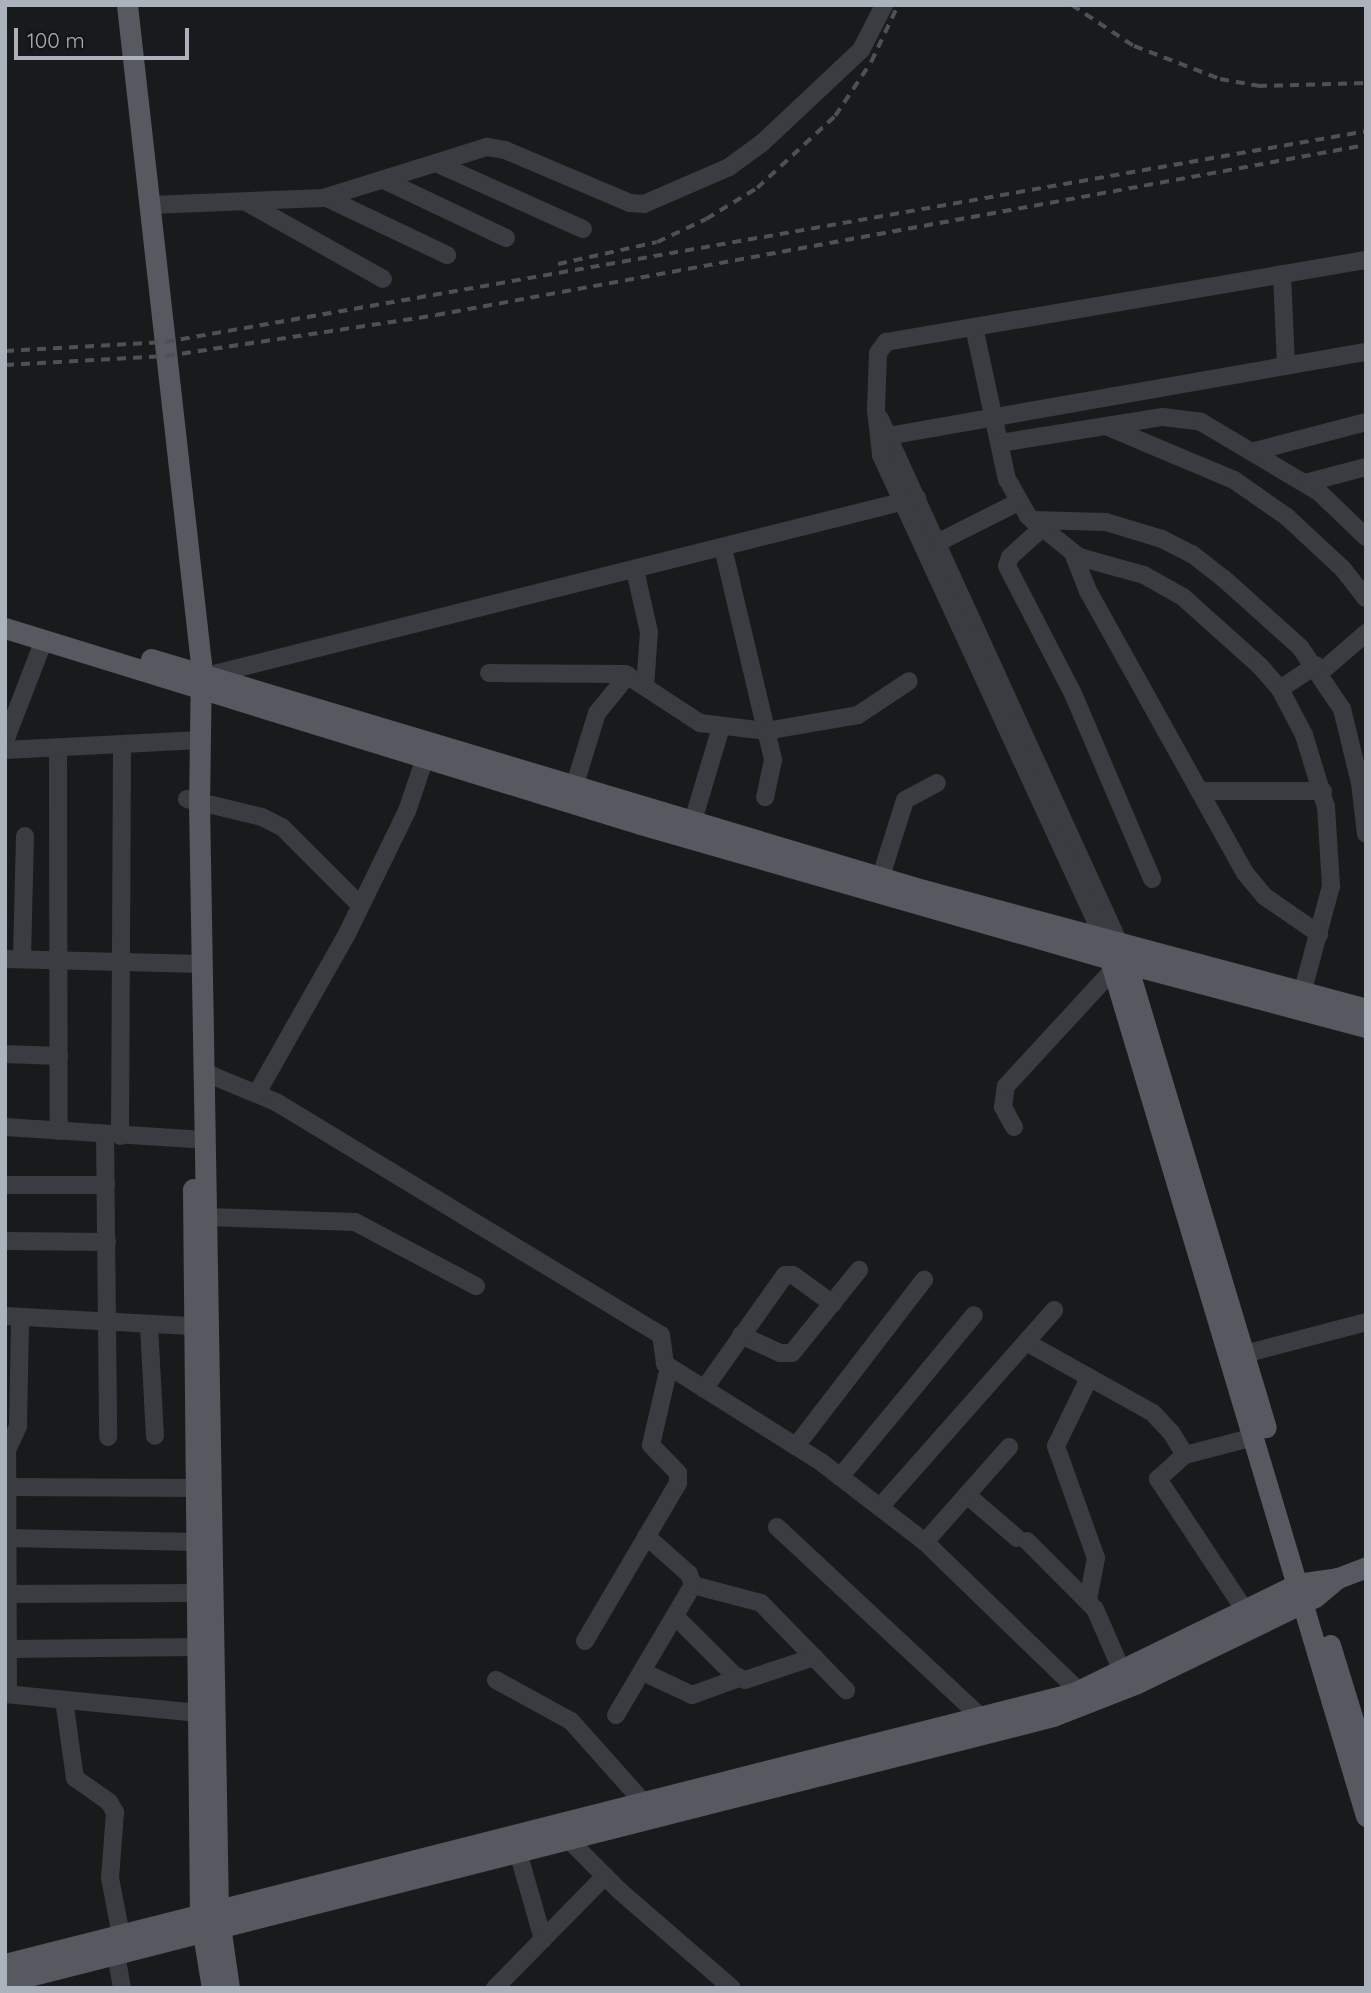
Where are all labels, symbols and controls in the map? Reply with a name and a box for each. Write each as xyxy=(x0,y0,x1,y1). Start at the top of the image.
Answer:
scale bar xyxy=(18,14,192,58)
text: 100 m xyxy=(27,27,85,53)

